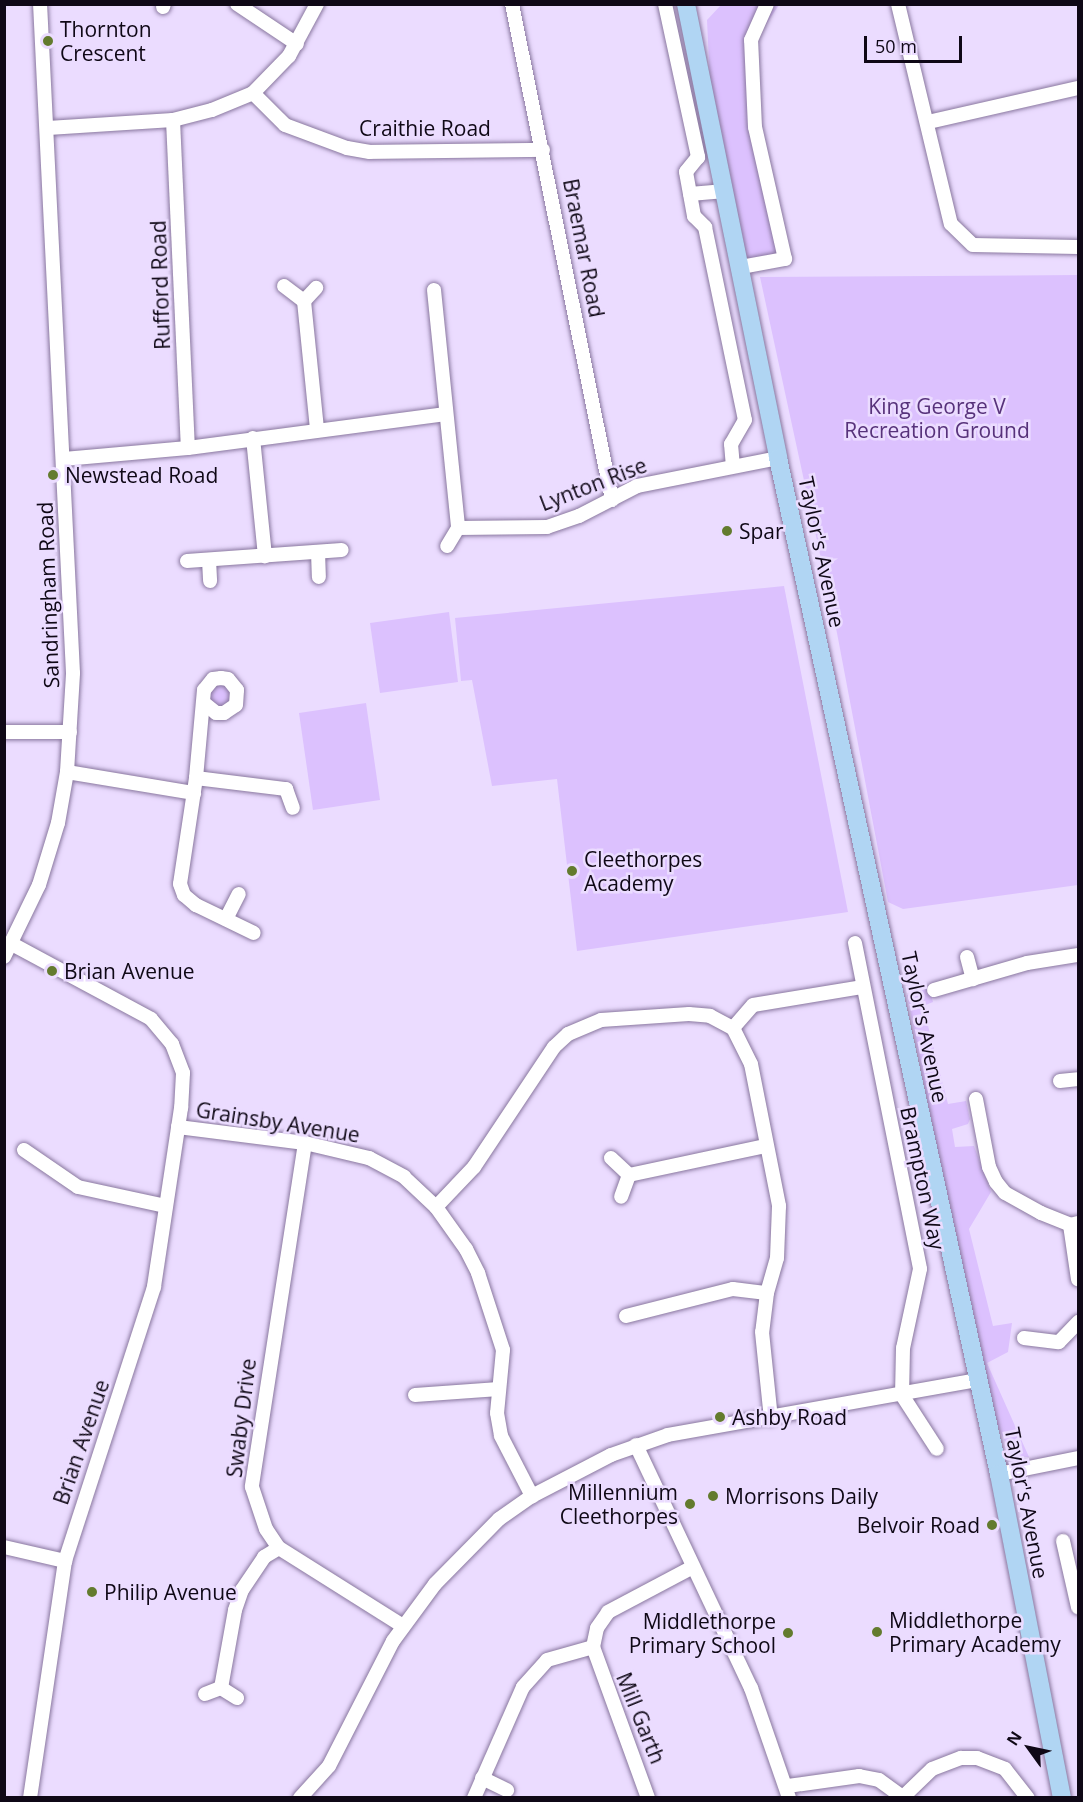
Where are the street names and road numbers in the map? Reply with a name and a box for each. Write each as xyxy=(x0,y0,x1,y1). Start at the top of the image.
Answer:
street label: Craithie Road xyxy=(359,115,491,141)
street label: Braemar Road xyxy=(558,176,610,320)
street label: Rufford Road xyxy=(145,220,175,350)
street label: Lynton Rise xyxy=(536,452,650,516)
street label: Taylor's Avenue xyxy=(794,474,850,630)
street label: Sandringham Road xyxy=(32,501,64,689)
street label: Taylor's Avenue xyxy=(897,949,953,1105)
street label: Grainsby Avenue xyxy=(194,1097,362,1147)
street label: Brampton Way xyxy=(895,1104,951,1252)
street label: Swaby Drive xyxy=(221,1357,261,1479)
street label: Brian Avenue xyxy=(48,1376,114,1508)
street label: Taylor's Avenue xyxy=(1000,1425,1054,1581)
street label: Mill Garth xyxy=(611,1669,671,1767)

